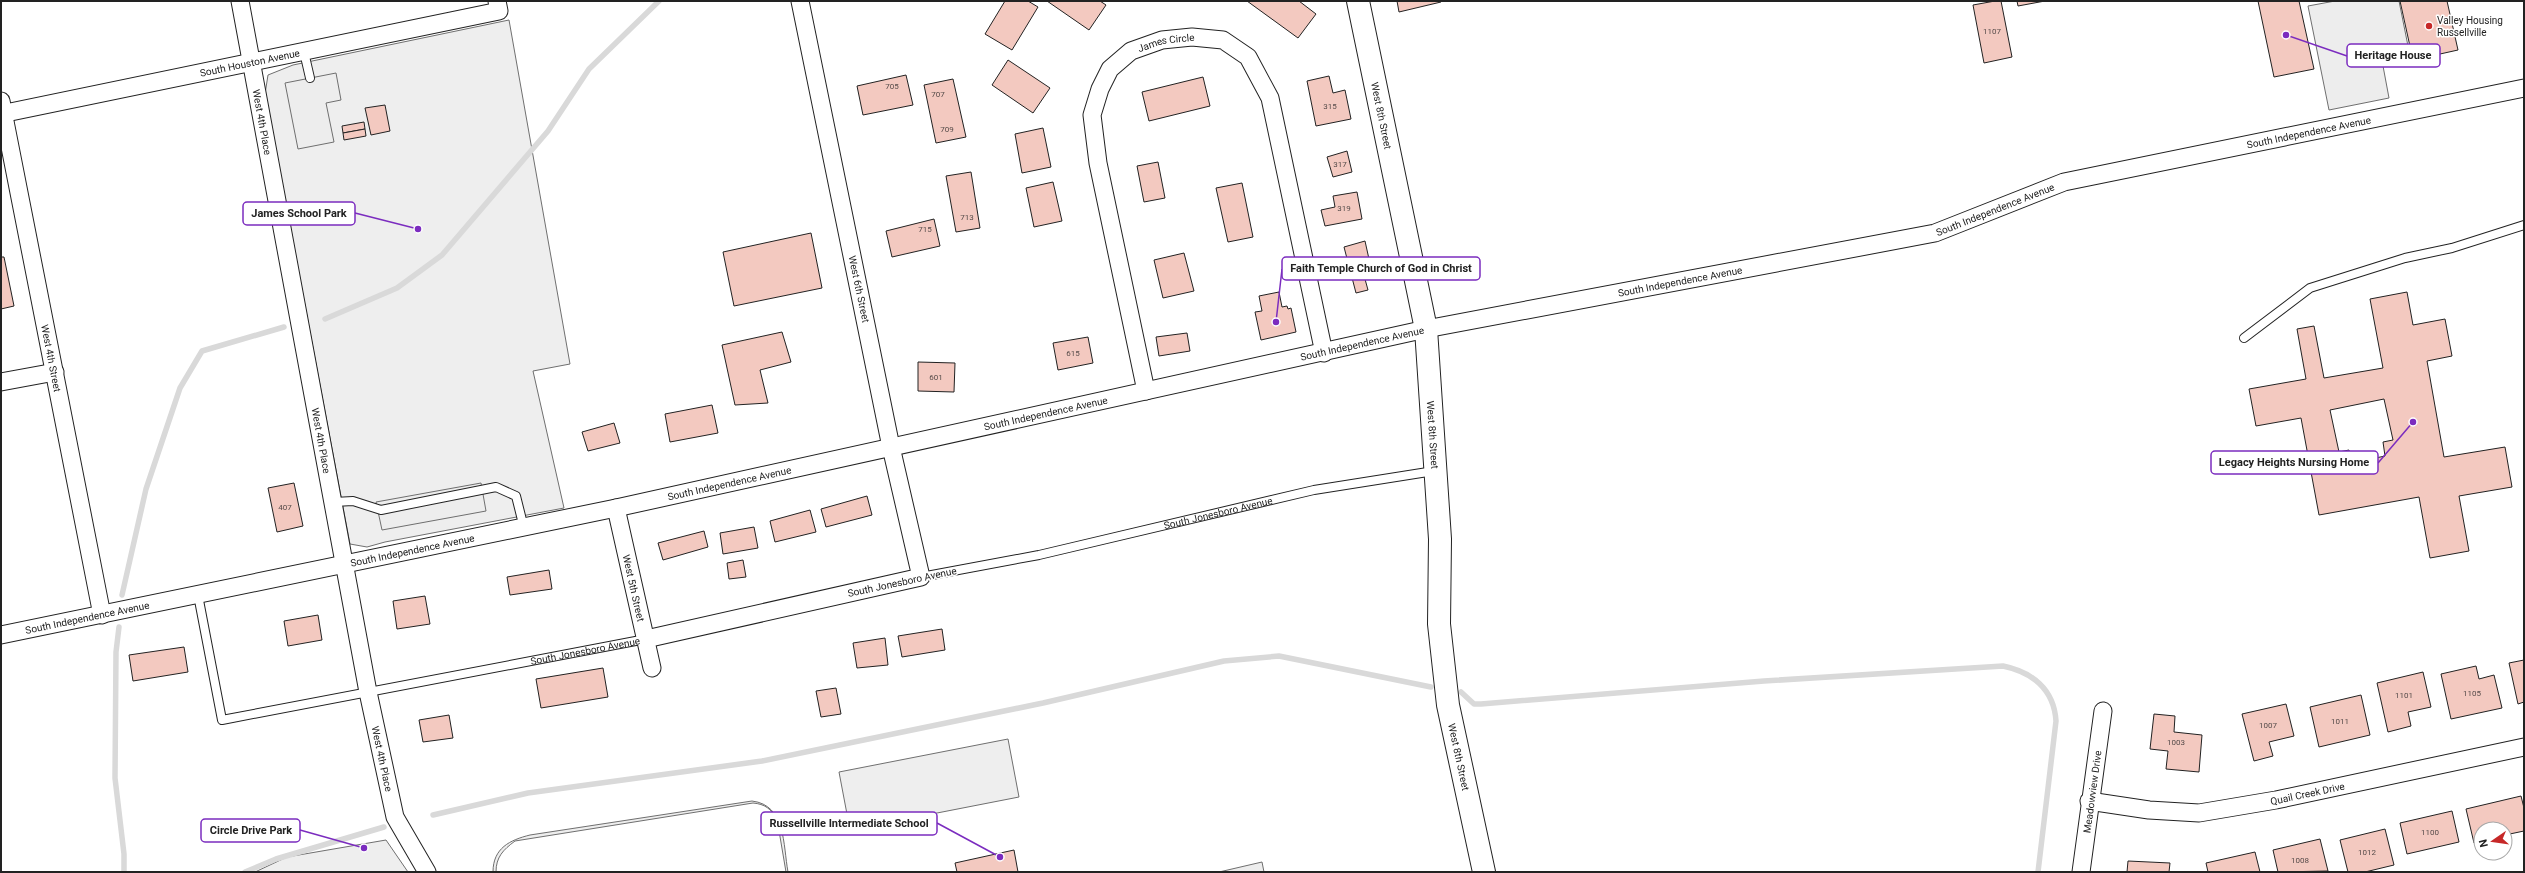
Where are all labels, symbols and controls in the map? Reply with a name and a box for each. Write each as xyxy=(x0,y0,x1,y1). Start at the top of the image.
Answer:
place label: Valley Housing Russellville xyxy=(2437,15,2503,38)
marker: Valley Housing Russellville xyxy=(2424,21,2434,31)
house number: 1107 xyxy=(1983,27,2001,36)
street label: James Circle xyxy=(1136,31,1195,54)
callout: Heritage House xyxy=(2347,44,2440,67)
street label: South Houston Avenue xyxy=(199,47,301,78)
text: Heritage House xyxy=(2355,49,2432,62)
street label: West 8th Street xyxy=(1369,81,1394,150)
house number: 705 xyxy=(885,82,899,91)
street label: West 4th Place xyxy=(251,88,274,156)
house number: 707 xyxy=(931,90,945,99)
house number: 315 xyxy=(1323,102,1337,111)
street label: South Independence Avenue xyxy=(2246,114,2372,150)
house number: 709 xyxy=(940,125,954,134)
house number: 317 xyxy=(1333,160,1347,169)
street label: South Independence Avenue xyxy=(1934,181,2056,238)
callout: James School Park xyxy=(243,202,355,225)
house number: 319 xyxy=(1337,204,1351,213)
text: James School Park xyxy=(251,207,347,220)
house number: 713 xyxy=(960,213,974,222)
house number: 715 xyxy=(918,225,932,234)
street label: West 6th Street xyxy=(847,255,871,323)
callout: Faith Temple Church of God in Christ xyxy=(1282,257,1480,280)
text: Faith Temple Church of God in Christ xyxy=(1290,262,1472,275)
street label: South Independence Avenue xyxy=(1617,264,1743,298)
street label: West 4th Street xyxy=(40,324,63,393)
street label: South Independence Avenue xyxy=(1299,324,1425,362)
house number: 615 xyxy=(1066,349,1080,358)
house number: 601 xyxy=(929,373,943,382)
street label: South Independence Avenue xyxy=(983,394,1109,432)
street label: West 8th Street xyxy=(1425,400,1441,469)
street label: West 4th Place xyxy=(310,407,333,474)
callout: Legacy Heights Nursing Home xyxy=(2211,451,2378,474)
text: Legacy Heights Nursing Home xyxy=(2219,456,2369,469)
street label: South Independence Avenue xyxy=(666,464,792,502)
street label: South Jonesboro Avenue xyxy=(1163,495,1273,531)
house number: 407 xyxy=(278,503,292,512)
street label: South Independence Avenue xyxy=(349,532,475,568)
street label: West 5th Street xyxy=(621,553,647,623)
street label: South Jonesboro Avenue xyxy=(847,565,957,599)
street label: South Independence Avenue xyxy=(24,599,150,635)
street label: South Jonesboro Avenue xyxy=(529,635,641,666)
house number: 1105 xyxy=(2463,689,2481,698)
house number: 1101 xyxy=(2395,691,2413,700)
house number: 1011 xyxy=(2331,717,2349,726)
house number: 1007 xyxy=(2259,721,2277,730)
street label: West 8th Street xyxy=(1447,722,1472,791)
street label: West 4th Place xyxy=(370,725,395,792)
house number: 1003 xyxy=(2167,738,2185,747)
street label: Meadowview Drive xyxy=(2081,750,2103,834)
street label: Quail Creek Drive xyxy=(2269,780,2346,806)
callout: Russellville Intermediate School xyxy=(761,812,937,835)
text: Russellville Intermediate School xyxy=(769,817,929,830)
callout: Circle Drive Park xyxy=(201,819,300,842)
north arrow xyxy=(2473,821,2513,861)
text: Circle Drive Park xyxy=(210,824,292,837)
house number: 1100 xyxy=(2421,828,2439,837)
text: N xyxy=(2476,838,2491,848)
house number: 1012 xyxy=(2358,848,2376,857)
house number: 1008 xyxy=(2291,856,2309,865)

